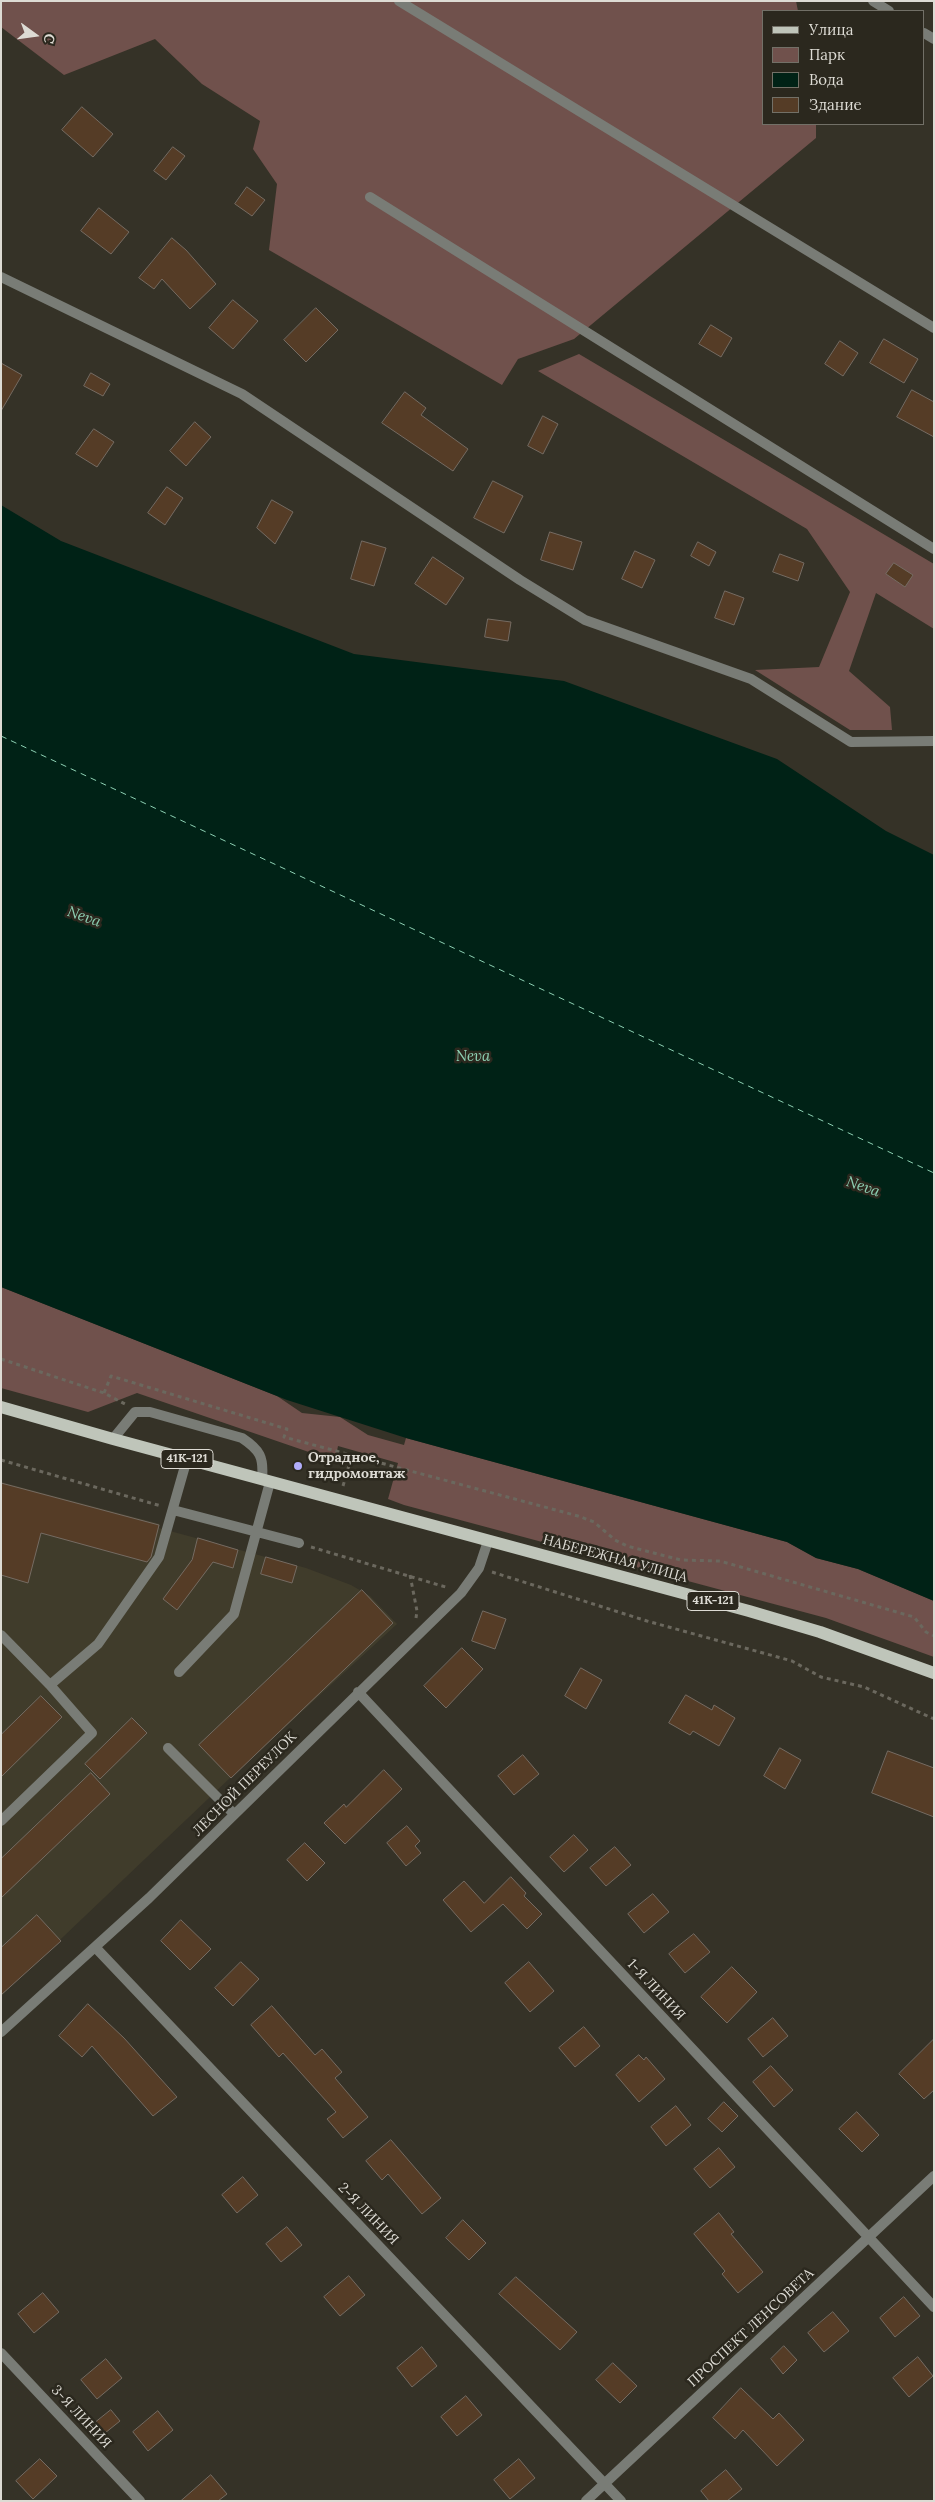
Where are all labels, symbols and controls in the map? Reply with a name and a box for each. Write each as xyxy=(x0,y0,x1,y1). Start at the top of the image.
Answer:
north arrow xyxy=(10,10,60,60)
legend xyxy=(762,10,925,125)
text: Улица xyxy=(809,20,853,39)
text: С xyxy=(40,32,59,45)
text: Парк xyxy=(809,45,845,64)
text: Вода xyxy=(809,70,844,89)
text: Здание xyxy=(809,95,862,114)
water label: Neva xyxy=(65,903,103,931)
water label: Neva xyxy=(456,1048,490,1066)
water label: Neva xyxy=(844,1173,882,1201)
road number: 41К-121 xyxy=(161,1450,213,1468)
place label: Отрадное, гидромонтаж xyxy=(308,1450,405,1482)
marker: Отрадное, гидромонтаж xyxy=(292,1460,304,1472)
street label: НАБЕРЕЖНАЯ УЛИЦА xyxy=(541,1532,689,1586)
road number: 41К-121 xyxy=(687,1592,739,1610)
street label: ЛЕСНОЙ ПЕРЕУЛОК xyxy=(190,1729,300,1839)
street label: 1-Я ЛИНИЯ xyxy=(624,1956,688,2024)
street label: 2-Я ЛИНИЯ xyxy=(334,2180,402,2248)
street label: ПРОСПЕКТ ЛЕНСОВЕТА xyxy=(684,2265,818,2391)
street label: 3-Я ЛИНИЯ xyxy=(48,2382,114,2452)

